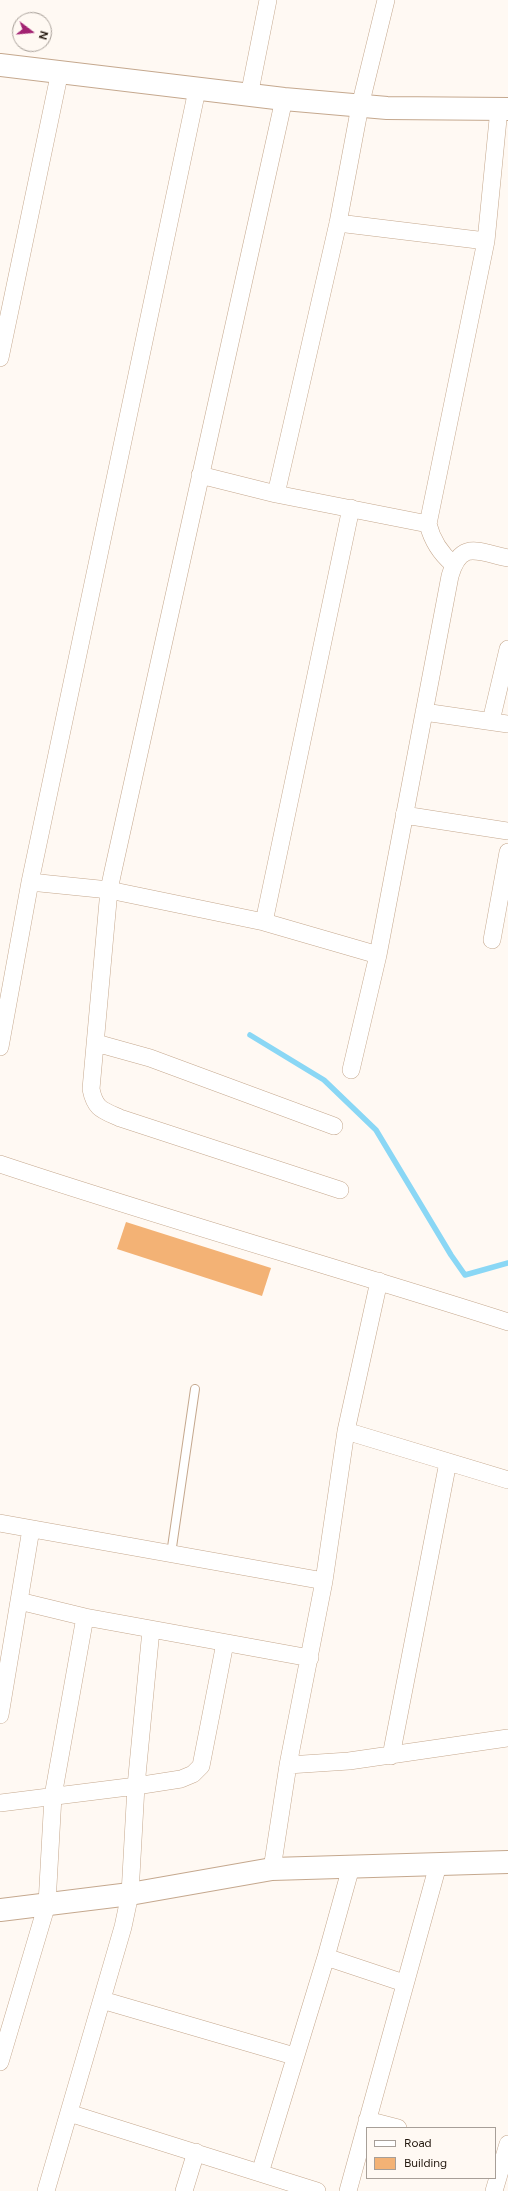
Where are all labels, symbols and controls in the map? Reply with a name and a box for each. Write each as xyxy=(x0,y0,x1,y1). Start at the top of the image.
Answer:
north arrow xyxy=(12,12,52,52)
text: N xyxy=(36,29,50,41)
legend xyxy=(366,2127,496,2179)
text: Road xyxy=(404,2136,432,2150)
text: Building xyxy=(404,2156,447,2170)

